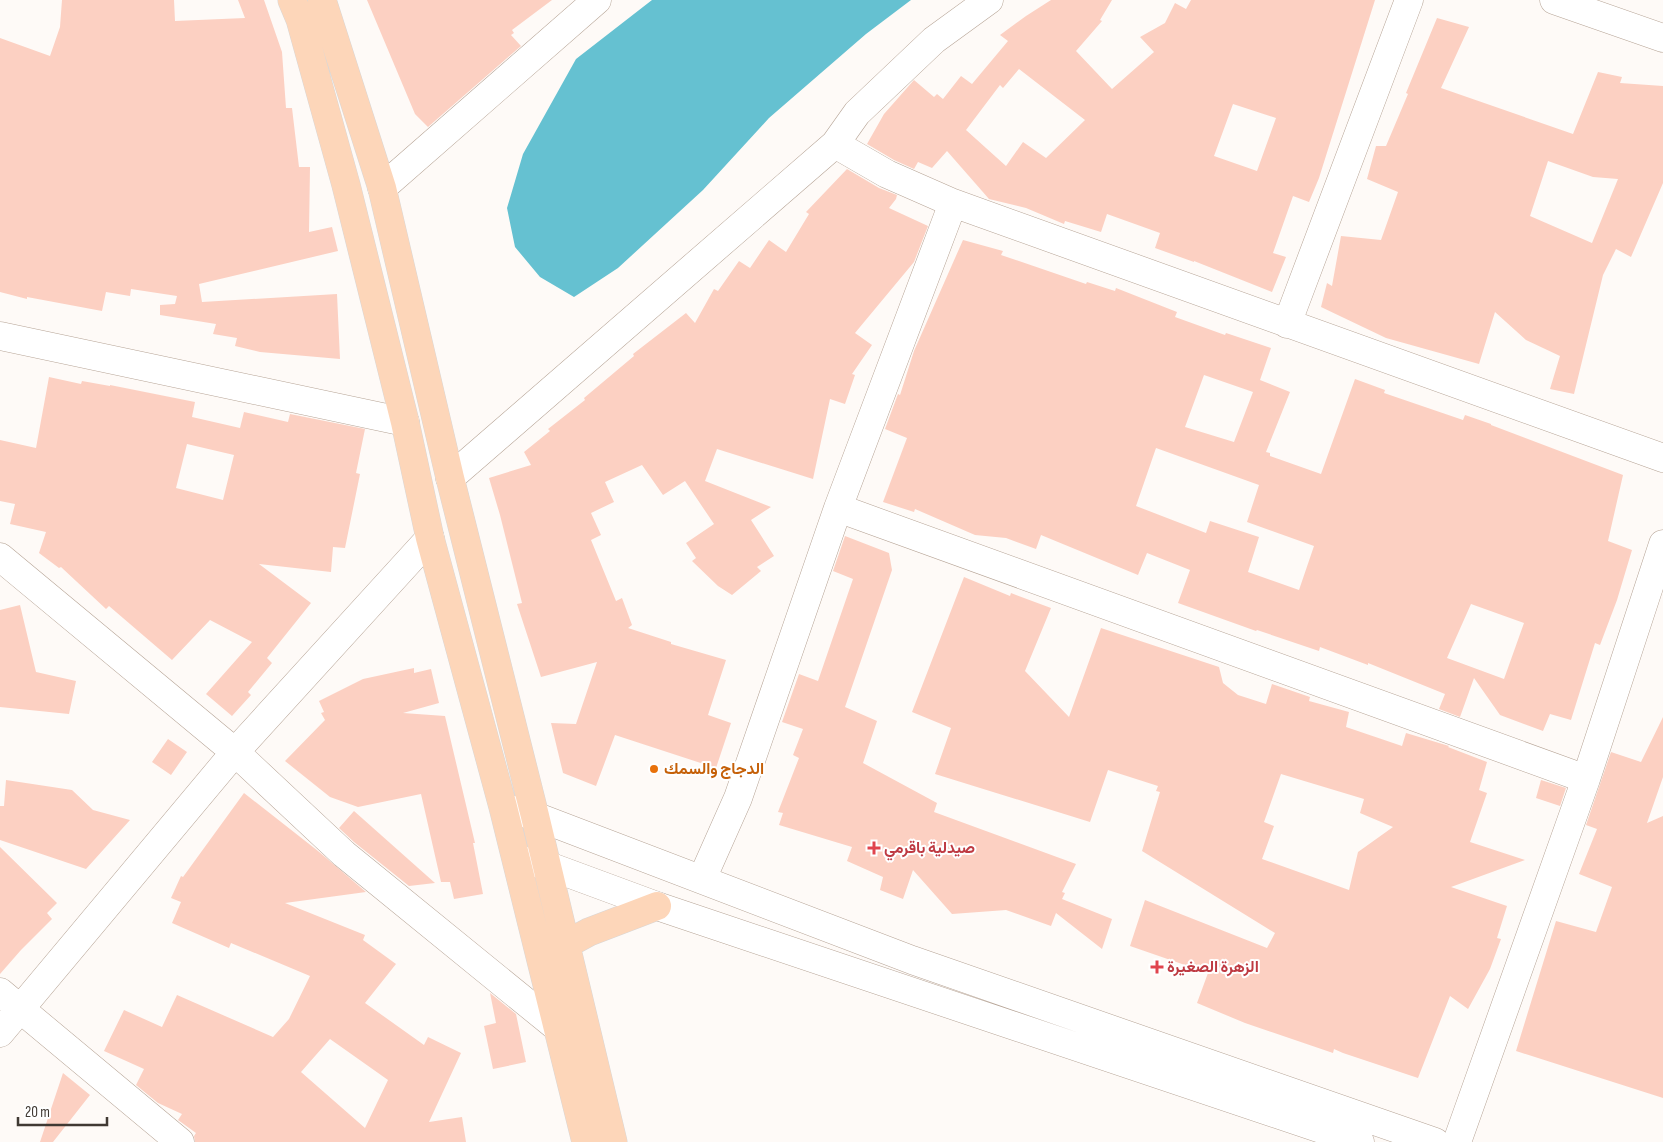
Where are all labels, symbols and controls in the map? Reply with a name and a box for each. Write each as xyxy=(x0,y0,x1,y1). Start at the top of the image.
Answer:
place label: الدجاج والسمك xyxy=(664,760,764,779)
marker: الدجاج والسمك xyxy=(648,763,660,775)
place label: صيدلية باقرمي xyxy=(884,839,975,861)
marker: صيدلية باقرمي xyxy=(868,842,880,854)
place label: الزهرة الصغيرة xyxy=(1167,958,1259,977)
marker: الزهرة الصغيرة xyxy=(1151,961,1163,973)
scale bar xyxy=(18,1094,106,1126)
text: 20 m xyxy=(25,1103,50,1122)

